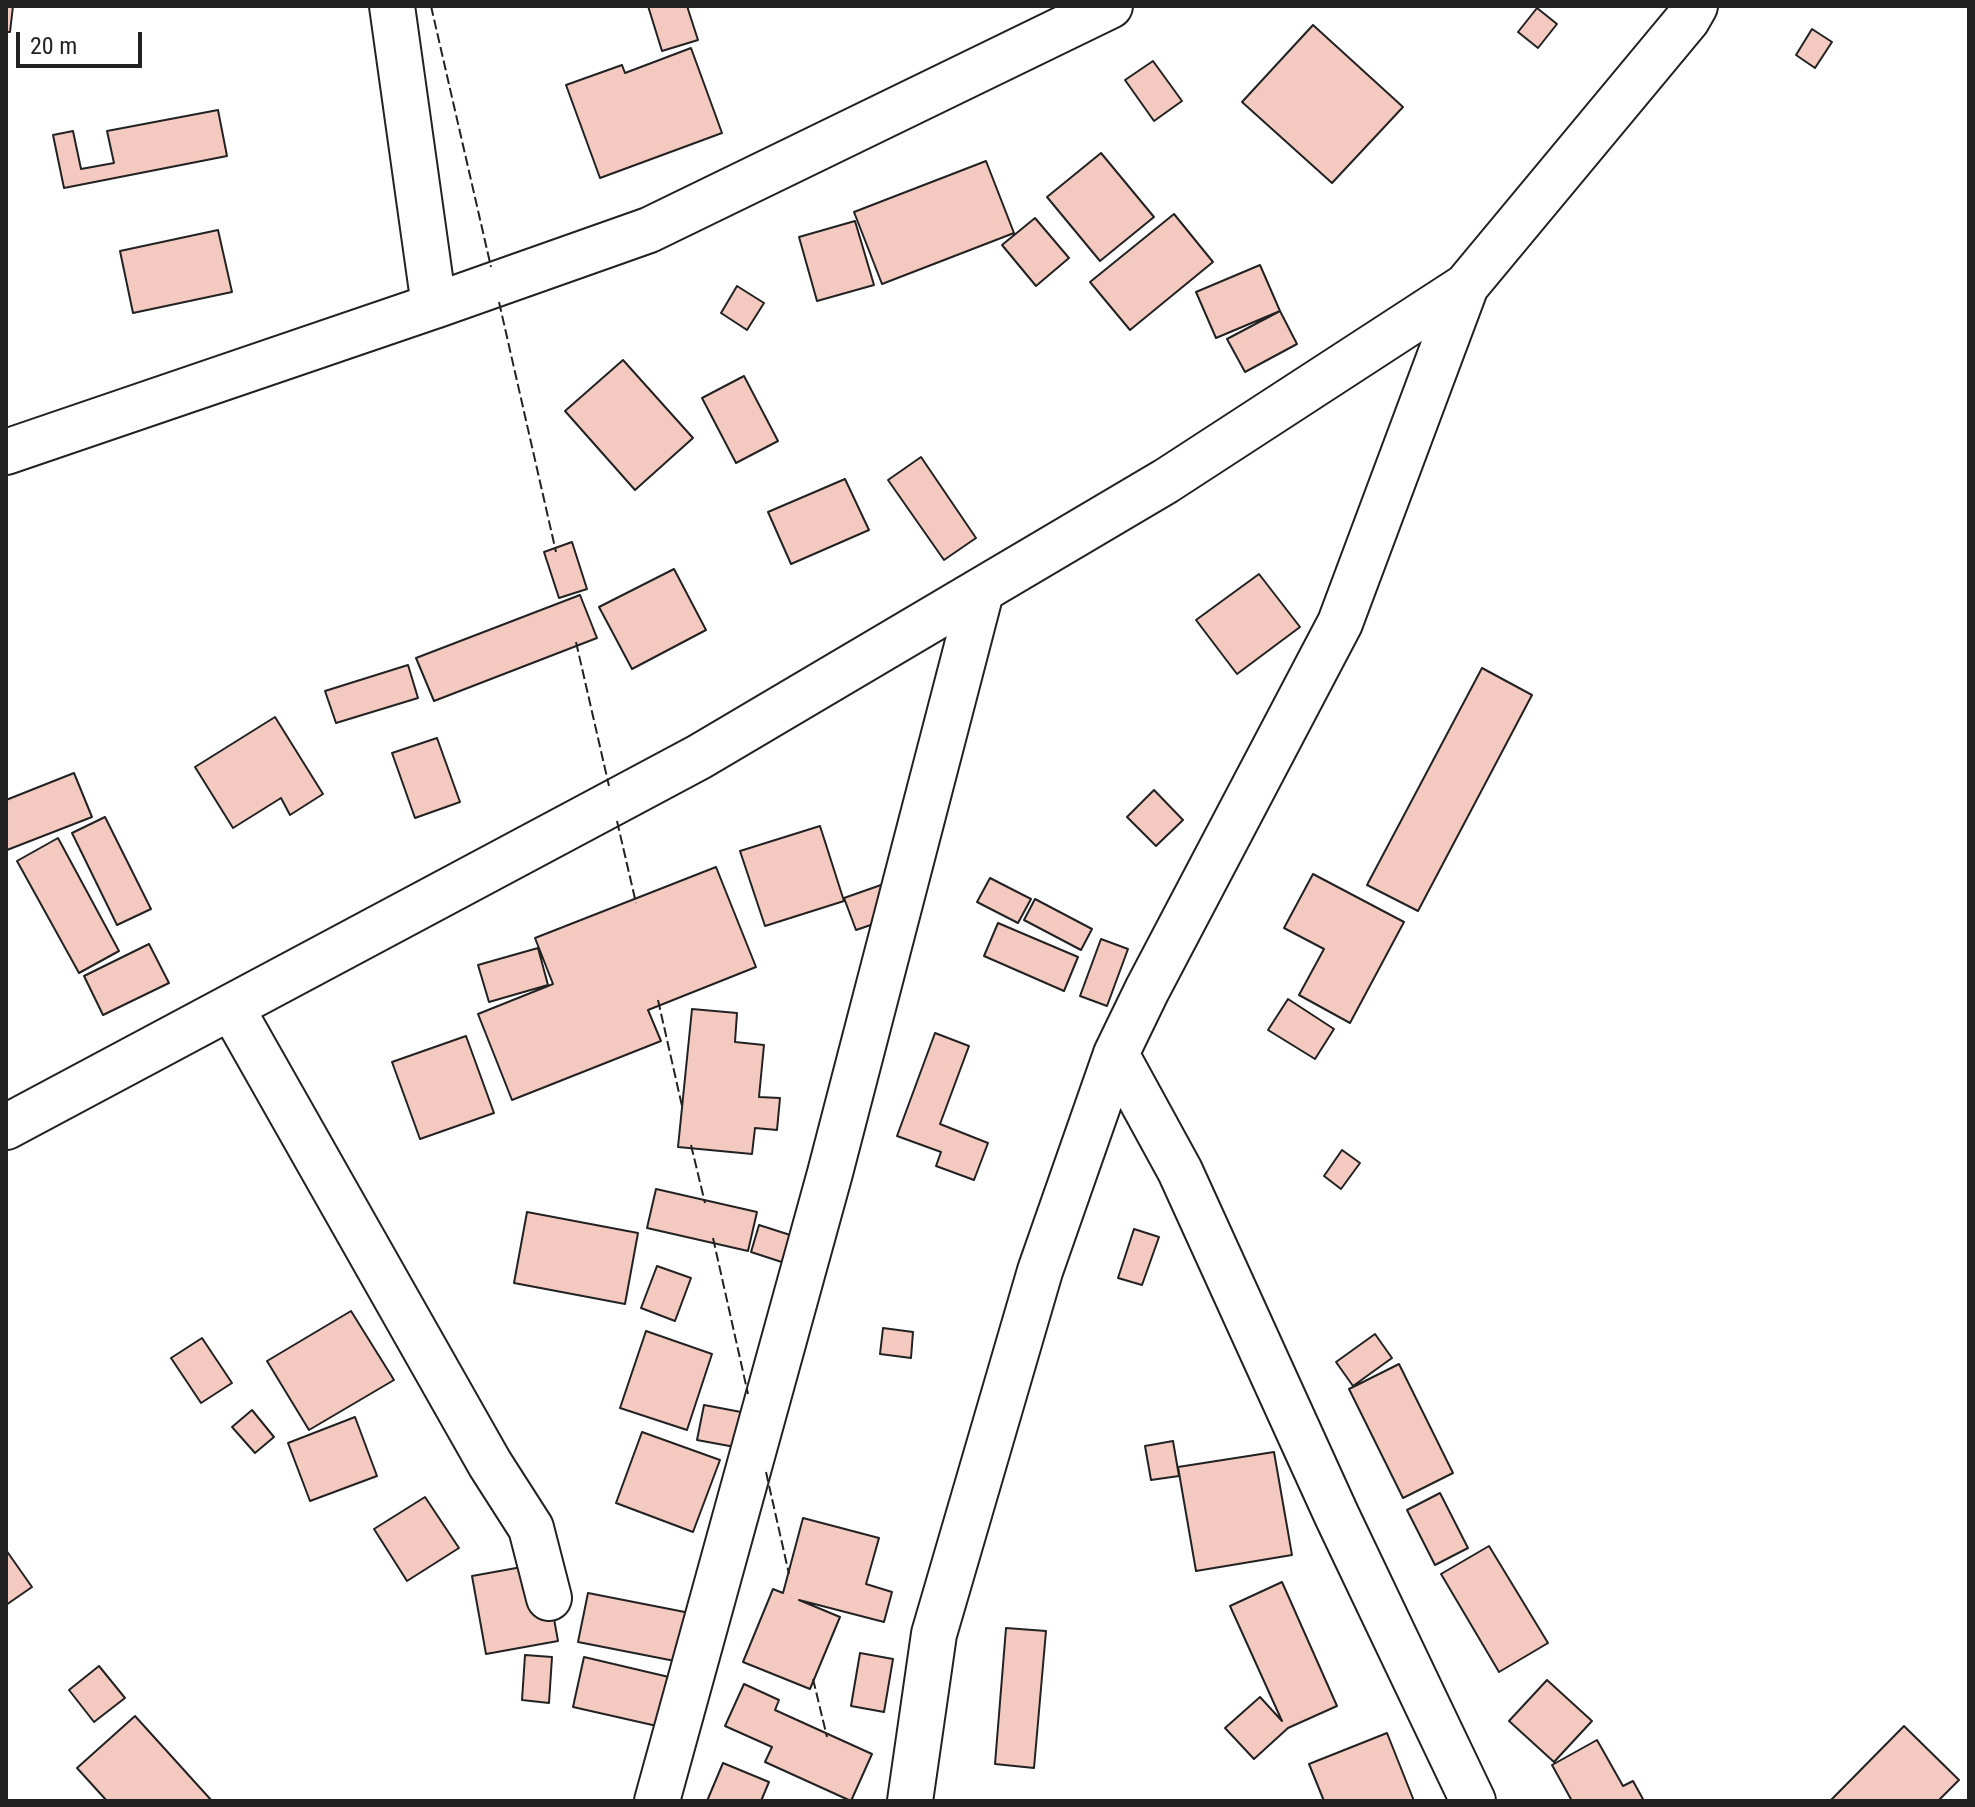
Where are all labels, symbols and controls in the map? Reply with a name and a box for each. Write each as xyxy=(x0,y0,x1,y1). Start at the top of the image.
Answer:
scale bar xyxy=(20,16,146,66)
text: 20 m xyxy=(30,32,77,60)

